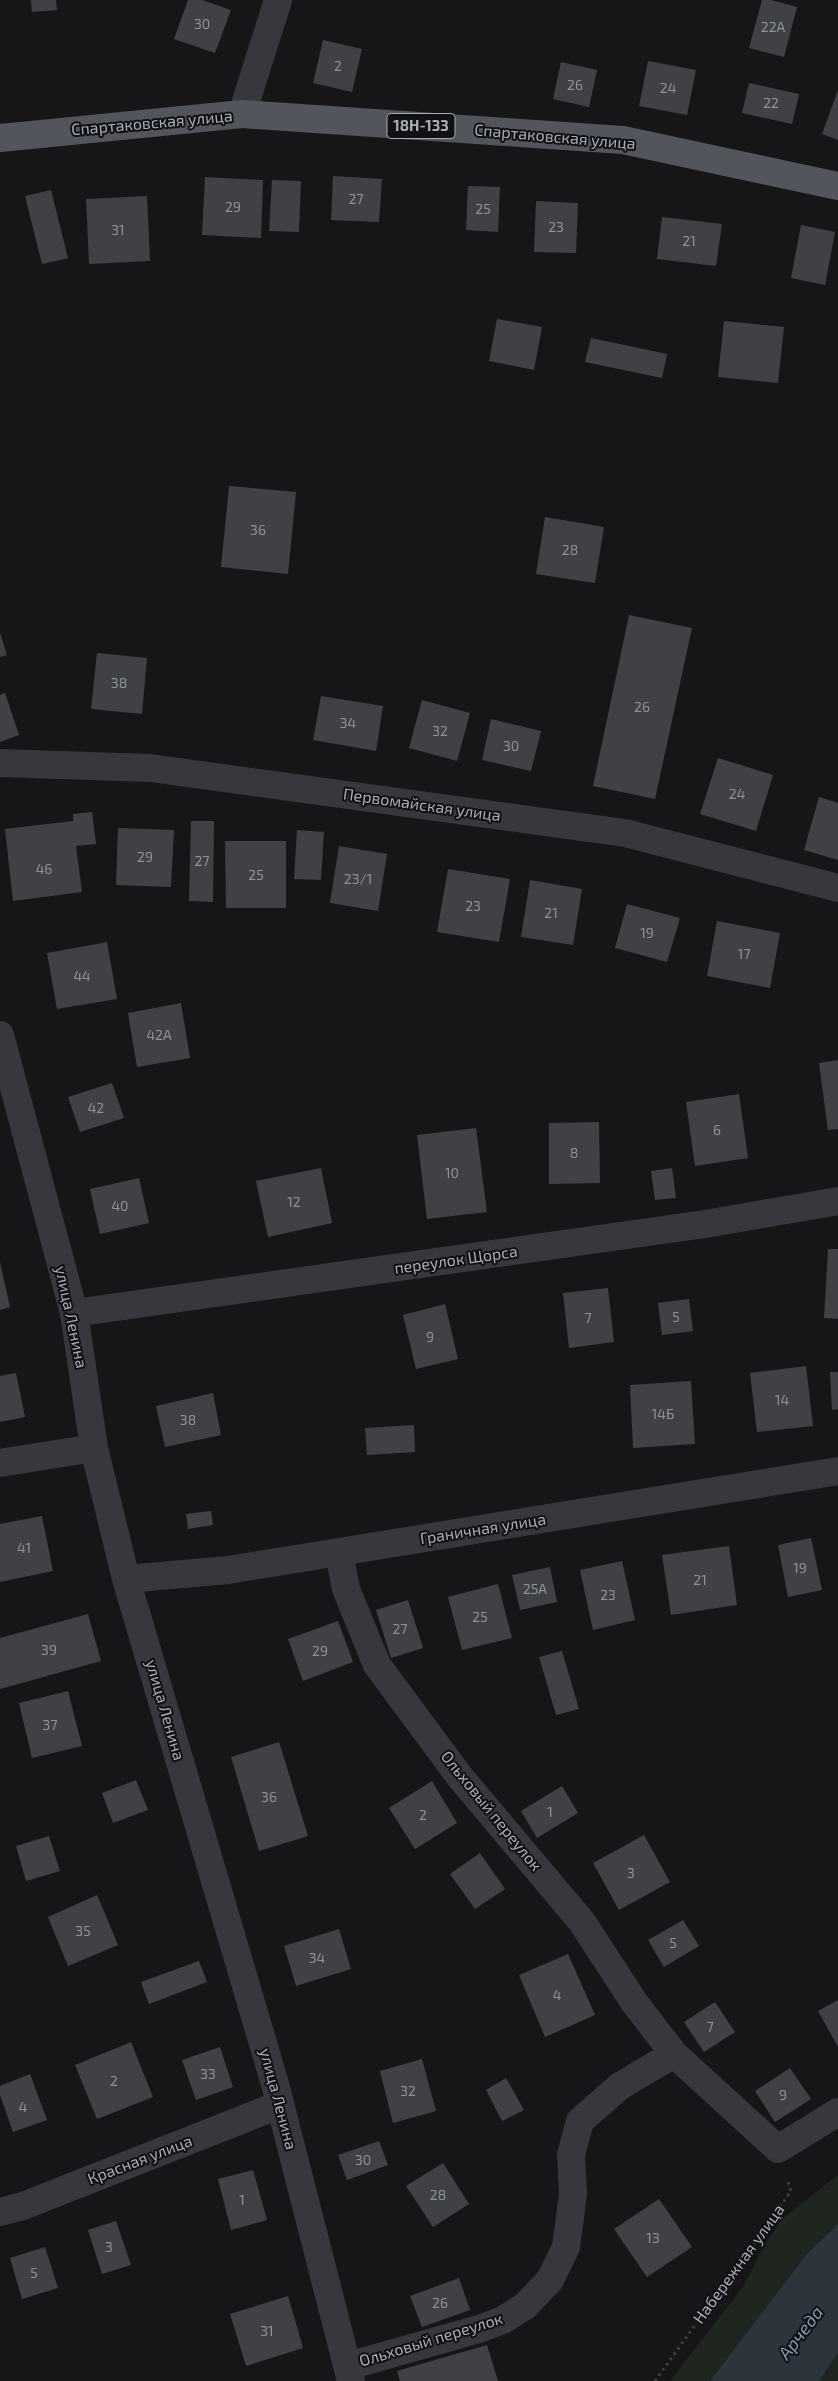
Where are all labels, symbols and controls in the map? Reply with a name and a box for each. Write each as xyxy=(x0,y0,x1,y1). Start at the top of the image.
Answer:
house number: 30 xyxy=(194,16,210,32)
house number: 22А xyxy=(761,19,785,35)
house number: 2 xyxy=(334,58,342,74)
house number: 26 xyxy=(567,77,583,93)
house number: 24 xyxy=(660,80,676,96)
house number: 22 xyxy=(763,95,779,111)
street label: Спартаковская улица xyxy=(71,106,233,140)
road number: 18Н-133 xyxy=(387,114,455,138)
street label: Спартаковская улица xyxy=(474,120,636,154)
house number: 27 xyxy=(348,191,364,207)
house number: 29 xyxy=(225,199,241,215)
house number: 25 xyxy=(475,201,491,217)
house number: 23 xyxy=(548,219,564,235)
house number: 31 xyxy=(111,222,125,238)
house number: 21 xyxy=(682,233,696,249)
house number: 36 xyxy=(250,522,266,538)
house number: 28 xyxy=(562,542,578,558)
house number: 38 xyxy=(111,675,127,691)
house number: 26 xyxy=(634,699,650,715)
house number: 34 xyxy=(340,715,356,731)
house number: 32 xyxy=(432,723,448,739)
house number: 30 xyxy=(503,738,519,754)
street label: Первомайская улица xyxy=(342,784,502,826)
house number: 24 xyxy=(729,786,745,802)
house number: 29 xyxy=(137,849,153,865)
house number: 27 xyxy=(194,853,210,869)
house number: 46 xyxy=(36,861,52,877)
house number: 25 xyxy=(248,867,264,883)
house number: 23/1 xyxy=(344,871,372,887)
house number: 23 xyxy=(465,898,481,914)
house number: 21 xyxy=(544,905,558,921)
house number: 19 xyxy=(640,925,654,941)
house number: 17 xyxy=(738,946,750,962)
house number: 44 xyxy=(73,968,91,984)
house number: 42А xyxy=(146,1027,172,1043)
house number: 42 xyxy=(88,1100,104,1116)
house number: 6 xyxy=(713,1122,721,1138)
house number: 8 xyxy=(570,1145,578,1161)
house number: 10 xyxy=(445,1165,459,1181)
house number: 12 xyxy=(287,1194,301,1210)
house number: 40 xyxy=(111,1198,129,1214)
street label: переулок Щорса xyxy=(393,1242,519,1278)
street label: улица Ленина xyxy=(51,1264,91,1370)
house number: 5 xyxy=(672,1309,680,1325)
house number: 7 xyxy=(584,1310,592,1326)
house number: 9 xyxy=(426,1329,434,1345)
house number: 14 xyxy=(775,1392,789,1408)
house number: 14Б xyxy=(652,1406,674,1422)
house number: 38 xyxy=(180,1412,196,1428)
street label: Граничная улица xyxy=(419,1510,547,1548)
house number: 41 xyxy=(17,1540,31,1556)
house number: 19 xyxy=(793,1560,807,1576)
house number: 21 xyxy=(693,1572,707,1588)
house number: 25А xyxy=(523,1581,547,1597)
house number: 23 xyxy=(600,1587,616,1603)
house number: 25 xyxy=(472,1609,488,1625)
house number: 27 xyxy=(392,1621,408,1637)
house number: 39 xyxy=(41,1642,57,1658)
house number: 29 xyxy=(312,1643,328,1659)
street label: улица Ленина xyxy=(141,1657,189,1763)
house number: 37 xyxy=(43,1717,57,1733)
street label: Ольховый переулок xyxy=(437,1747,545,1875)
house number: 36 xyxy=(261,1789,277,1805)
house number: 1 xyxy=(547,1804,553,1820)
house number: 2 xyxy=(419,1807,427,1823)
house number: 3 xyxy=(627,1865,635,1881)
house number: 35 xyxy=(75,1923,91,1939)
house number: 5 xyxy=(669,1935,677,1951)
house number: 34 xyxy=(309,1950,325,1966)
house number: 4 xyxy=(553,1987,561,2003)
house number: 7 xyxy=(706,2019,714,2035)
street label: улица Ленина xyxy=(255,2046,301,2152)
house number: 33 xyxy=(200,2066,216,2082)
house number: 2 xyxy=(110,2073,118,2089)
house number: 32 xyxy=(400,2083,416,2099)
house number: 9 xyxy=(779,2087,787,2103)
house number: 4 xyxy=(19,2099,27,2115)
street label: Красная улица xyxy=(85,2131,195,2189)
house number: 30 xyxy=(355,2152,371,2168)
house number: 28 xyxy=(430,2187,446,2203)
house number: 1 xyxy=(239,2192,245,2208)
street label: Набережная улица xyxy=(689,2201,789,2327)
house number: 13 xyxy=(646,2230,660,2246)
house number: 3 xyxy=(105,2239,113,2255)
house number: 5 xyxy=(30,2265,38,2281)
house number: 26 xyxy=(432,2295,448,2311)
water label: Арчеда xyxy=(774,2302,828,2364)
street label: Ольховый переулок xyxy=(357,2309,505,2371)
house number: 31 xyxy=(260,2323,274,2339)

